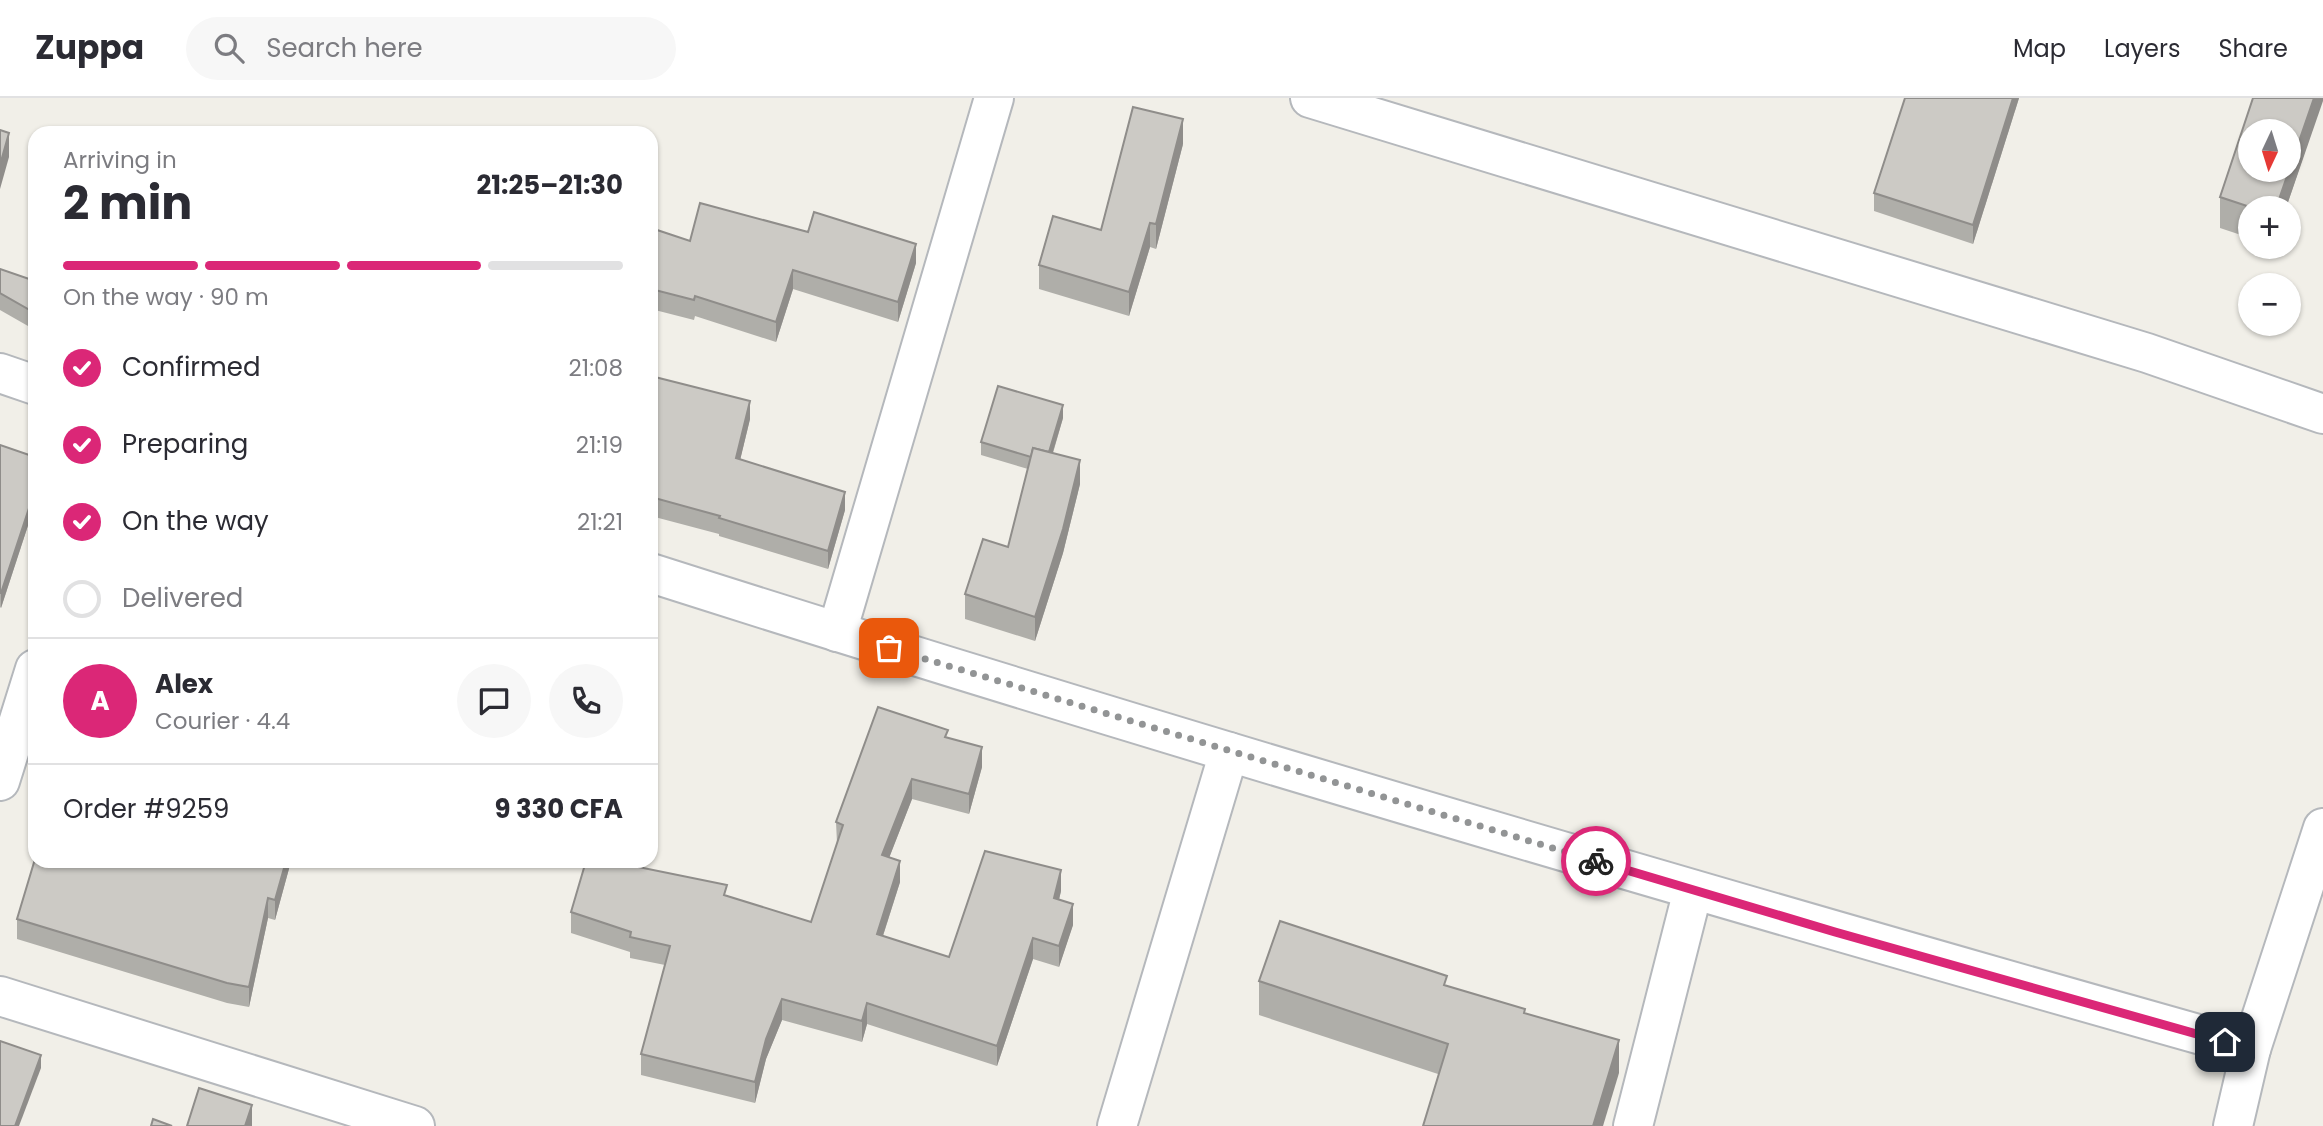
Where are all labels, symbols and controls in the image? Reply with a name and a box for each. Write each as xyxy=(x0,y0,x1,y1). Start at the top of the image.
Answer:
search box xyxy=(186,17,676,80)
text: Zuppa xyxy=(35,24,144,71)
icon: search xyxy=(210,29,248,67)
text: Search here xyxy=(266,30,423,66)
text: Map xyxy=(2013,32,2066,65)
text: Layers xyxy=(2104,32,2180,65)
text: Share xyxy=(2218,32,2288,65)
north arrow xyxy=(2238,119,2301,182)
map controls xyxy=(2238,119,2301,336)
text: Arriving in xyxy=(63,144,177,176)
text: 21:25–21:30 xyxy=(476,167,623,203)
text: 2 min xyxy=(63,171,192,235)
button: + xyxy=(2238,196,2301,259)
button: − xyxy=(2238,273,2301,336)
text: On the way · 90 m xyxy=(63,281,269,313)
icon: check xyxy=(63,349,101,387)
text: Confirmed xyxy=(122,349,260,385)
text: 21:08 xyxy=(569,352,623,384)
icon: check xyxy=(63,426,101,464)
text: Preparing xyxy=(122,426,248,462)
text: 21:19 xyxy=(576,429,623,461)
icon: check xyxy=(63,503,101,541)
text: On the way xyxy=(122,503,269,539)
text: 21:21 xyxy=(577,506,623,538)
text: Delivered xyxy=(122,580,243,616)
pin xyxy=(859,618,919,678)
icon: bag xyxy=(870,629,908,667)
button: chat xyxy=(457,664,531,738)
button: phone xyxy=(549,664,623,738)
text: Alex xyxy=(155,666,213,702)
text: A xyxy=(90,683,110,719)
text: Courier · 4.4 xyxy=(155,705,290,737)
text: Order #9259 xyxy=(63,791,229,827)
text: 9 330 CFA xyxy=(494,791,623,827)
courier xyxy=(1561,826,1631,896)
icon: bike xyxy=(1577,842,1615,880)
pin xyxy=(2195,1012,2255,1072)
icon: home xyxy=(2206,1023,2244,1061)

